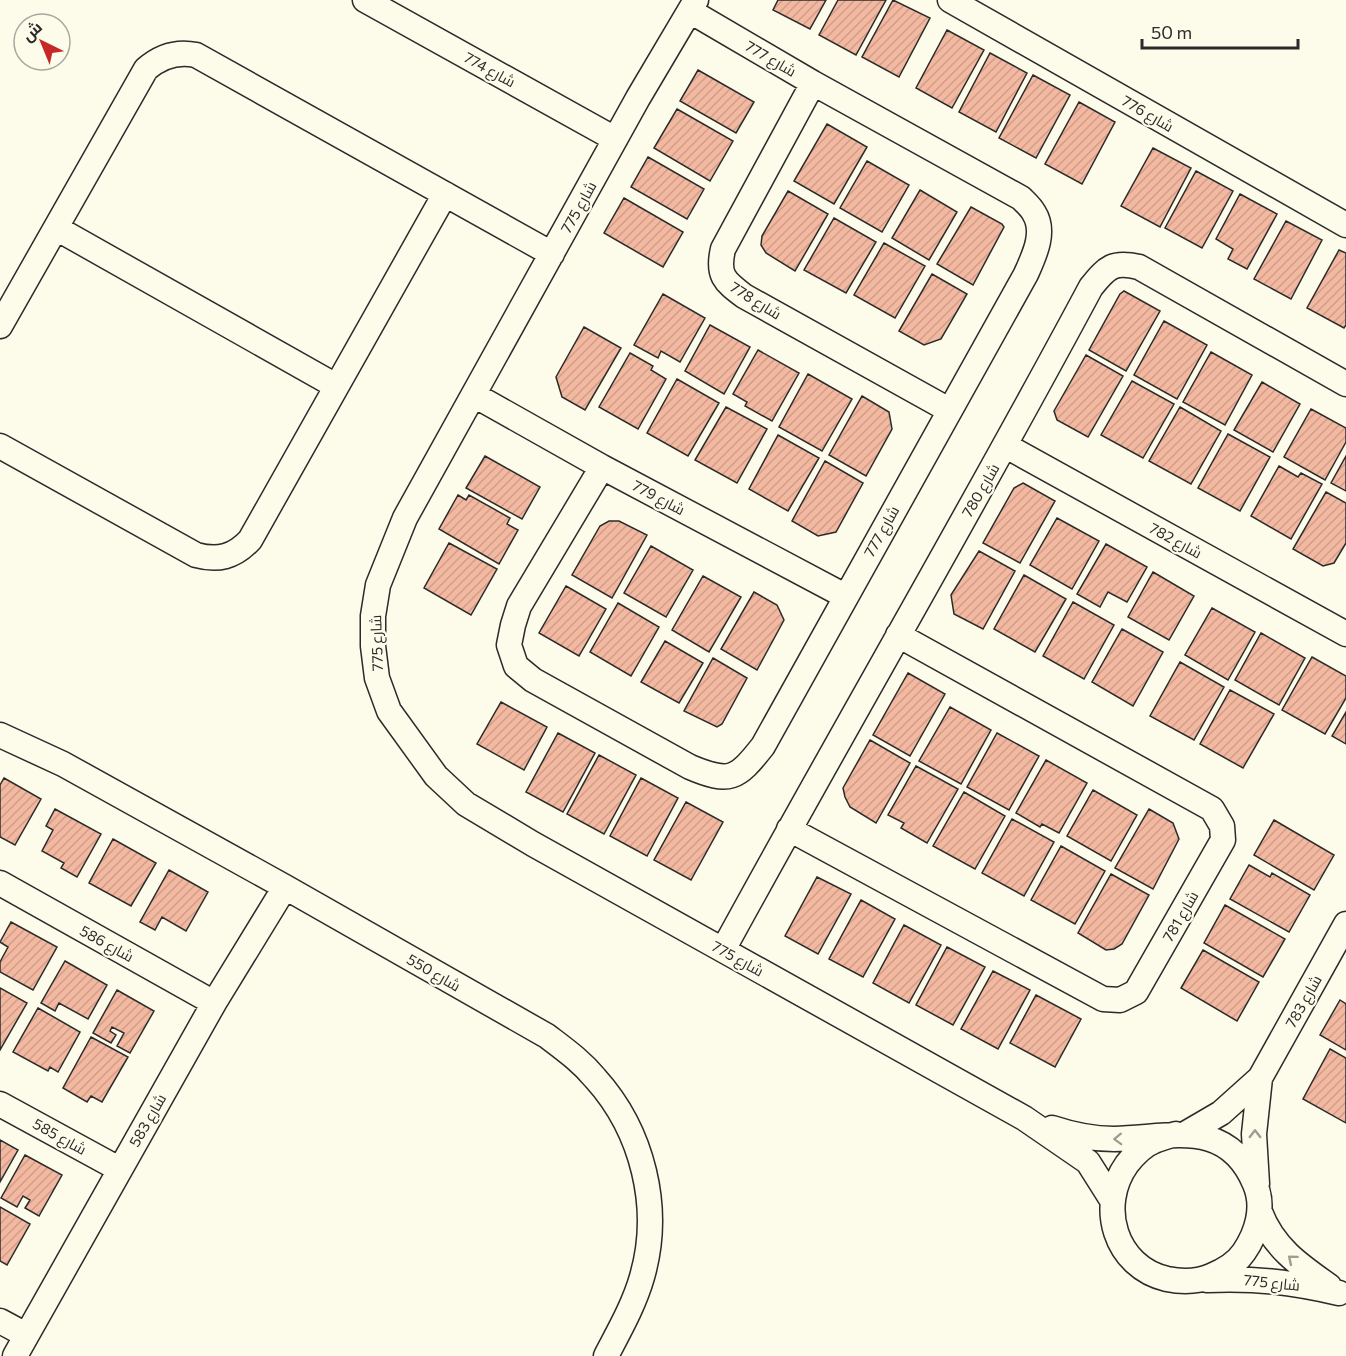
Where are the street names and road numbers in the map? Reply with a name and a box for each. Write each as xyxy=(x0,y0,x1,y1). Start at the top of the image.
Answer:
street label: شارع 777 xyxy=(741,36,800,82)
street label: شارع 774 xyxy=(460,48,519,93)
street label: شارع 776 xyxy=(1117,91,1177,138)
street label: شارع 775 xyxy=(556,178,602,237)
street label: شارع 778 xyxy=(726,277,785,325)
street label: شارع 780 xyxy=(958,460,1005,521)
street label: شارع 779 xyxy=(628,476,688,521)
street label: شارع 777 xyxy=(860,502,905,561)
street label: شارع 782 xyxy=(1145,518,1205,564)
street label: شارع 775 xyxy=(366,614,389,671)
street label: شارع 781 xyxy=(1158,888,1204,946)
street label: شارع 586 xyxy=(75,921,137,968)
street label: شارع 775 xyxy=(708,936,767,982)
street label: شارع 550 xyxy=(402,949,464,997)
street label: شارع 783 xyxy=(1281,972,1327,1032)
street label: شارع 583 xyxy=(125,1090,172,1151)
street label: شارع 585 xyxy=(29,1114,90,1161)
street label: شارع 775 xyxy=(1243,1270,1301,1297)

